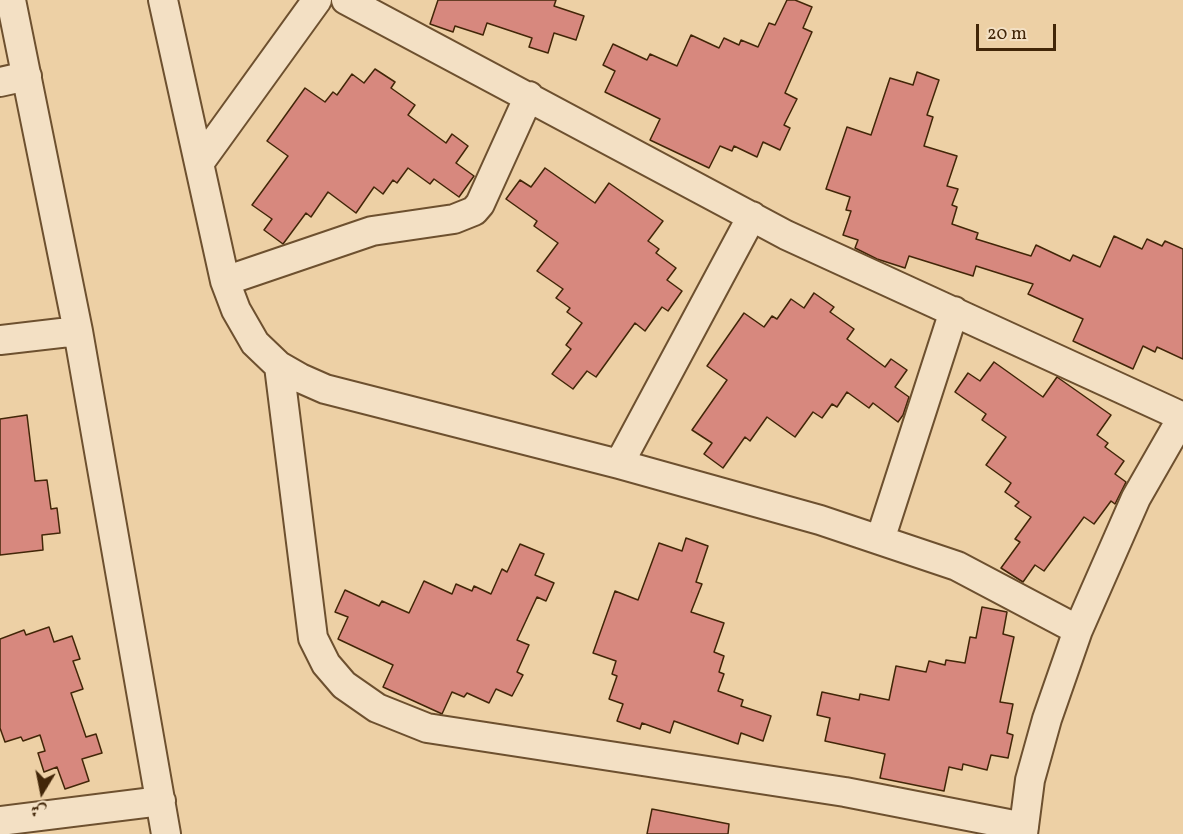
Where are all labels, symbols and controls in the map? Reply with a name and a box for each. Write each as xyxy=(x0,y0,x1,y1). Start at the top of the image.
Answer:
scale bar xyxy=(979,12,1058,50)
text: 20 m xyxy=(987,22,1027,47)
north arrow xyxy=(12,762,72,822)
text: ش xyxy=(29,798,49,822)

